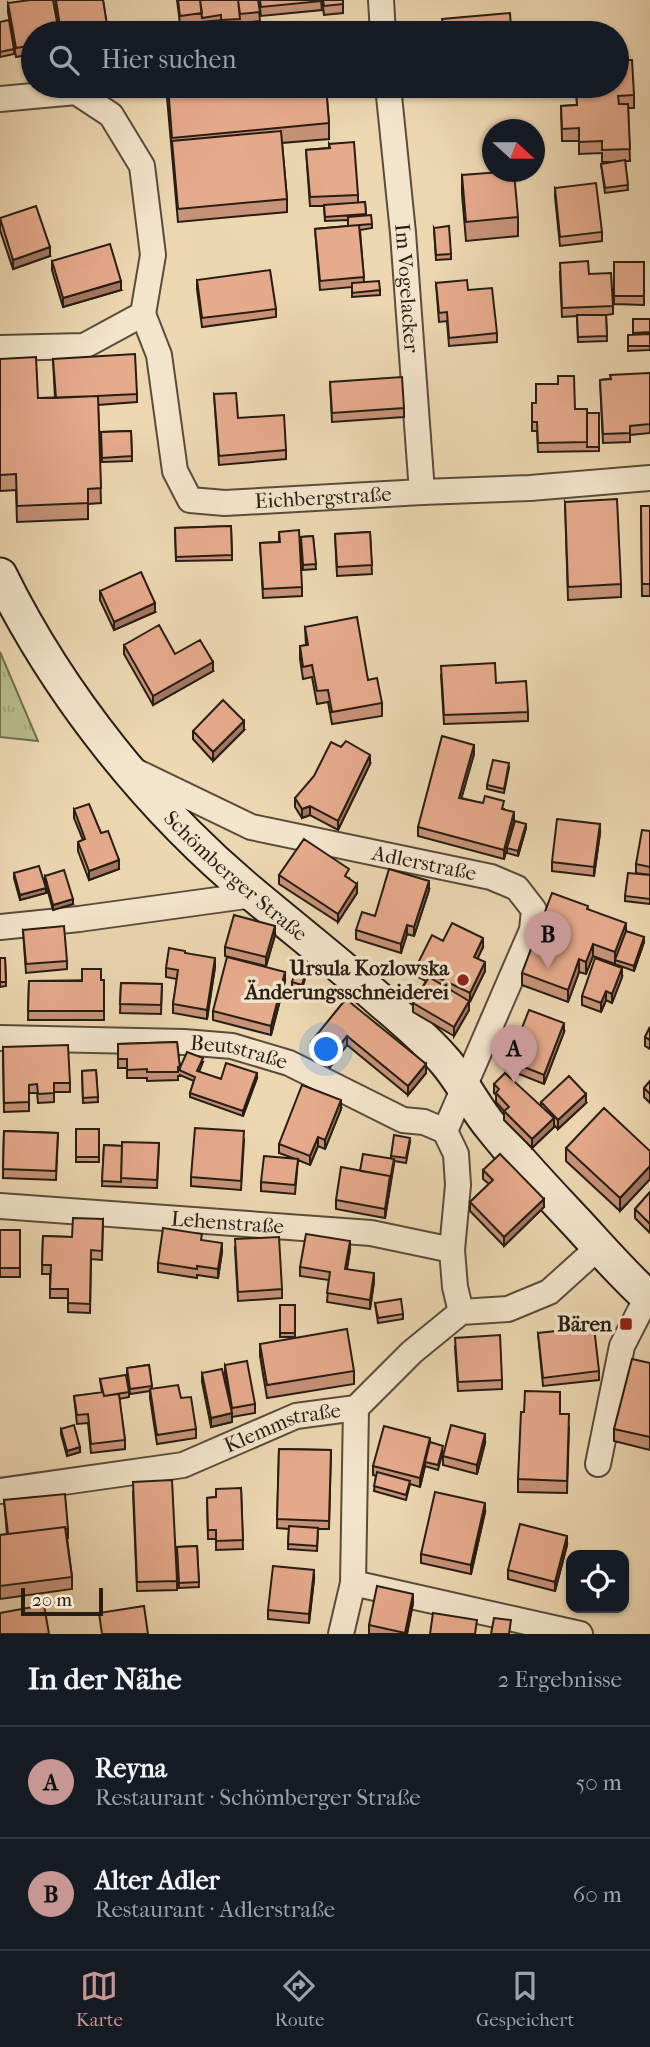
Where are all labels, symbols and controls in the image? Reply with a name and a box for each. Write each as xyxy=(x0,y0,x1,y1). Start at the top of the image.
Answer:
search box xyxy=(21,21,629,98)
icon: search xyxy=(45,41,83,79)
text: Hier suchen xyxy=(101,44,237,75)
north arrow xyxy=(482,119,545,182)
street label: Im Vogelacker xyxy=(390,222,424,354)
street label: Eichbergstraße xyxy=(254,482,392,513)
street label: Schömberger Straße xyxy=(159,806,312,946)
street label: Adlerstraße xyxy=(369,840,479,886)
pin: B xyxy=(525,911,571,969)
place label: Ursula Kozlowska Änderungsschneiderei xyxy=(243,956,450,1004)
marker: Ursula Kozlowska Änderungsschneiderei xyxy=(455,972,471,988)
pin: A xyxy=(491,1025,537,1083)
street label: Beutstraße xyxy=(189,1031,290,1074)
your location xyxy=(309,1032,343,1066)
street label: Lehenstraße xyxy=(170,1206,285,1239)
place label: Bären xyxy=(557,1312,613,1336)
marker: Bären xyxy=(618,1316,634,1332)
street label: Klemmstraße xyxy=(221,1398,342,1458)
map controls xyxy=(566,1550,629,1613)
button: locate xyxy=(566,1550,629,1613)
scale bar xyxy=(21,1585,103,1617)
text: 20 m xyxy=(32,1589,72,1611)
text: In der Nähe xyxy=(28,1662,182,1697)
text: 2 Ergebnisse xyxy=(497,1666,622,1693)
text: Reyna xyxy=(95,1753,167,1784)
text: A xyxy=(44,1769,58,1796)
text: 50 m xyxy=(575,1769,622,1796)
text: Restaurant · Schömberger Straße xyxy=(95,1784,421,1811)
text: Alter Adler xyxy=(95,1865,220,1896)
text: B xyxy=(44,1881,58,1908)
text: 60 m xyxy=(573,1881,622,1908)
text: Restaurant · Adlerstraße xyxy=(95,1896,335,1923)
tab: Karte xyxy=(76,1967,123,2031)
tab: Route xyxy=(275,1967,324,2031)
tab: Gespeichert xyxy=(476,1967,574,2031)

